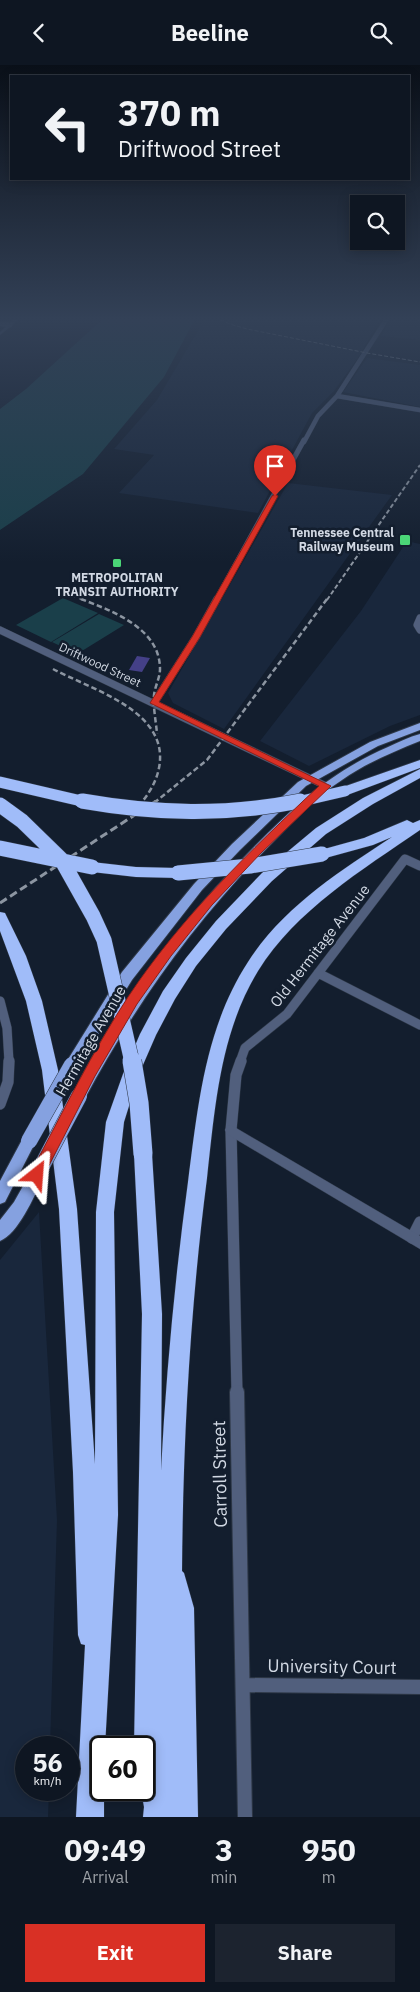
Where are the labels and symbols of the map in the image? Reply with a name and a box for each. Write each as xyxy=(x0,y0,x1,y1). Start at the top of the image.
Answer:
pin xyxy=(254,445,296,496)
place label: Tennessee Central Railway Museum xyxy=(290,525,394,554)
marker: Tennessee Central Railway Museum xyxy=(398,533,412,547)
marker: METROPOLITAN TRANSIT AUTHORITY xyxy=(111,557,123,569)
place label: METROPOLITAN TRANSIT AUTHORITY xyxy=(55,570,179,599)
street label: Driftwood Street xyxy=(57,639,144,690)
street label: Old Hermitage Avenue xyxy=(266,880,374,1011)
street label: Hermitage Avenue xyxy=(51,982,130,1099)
position arrow xyxy=(10,1148,62,1200)
street label: Carroll Street xyxy=(207,1420,232,1528)
street label: University Court xyxy=(267,1654,397,1679)
speed limit sign: 60 xyxy=(90,1736,155,1801)

